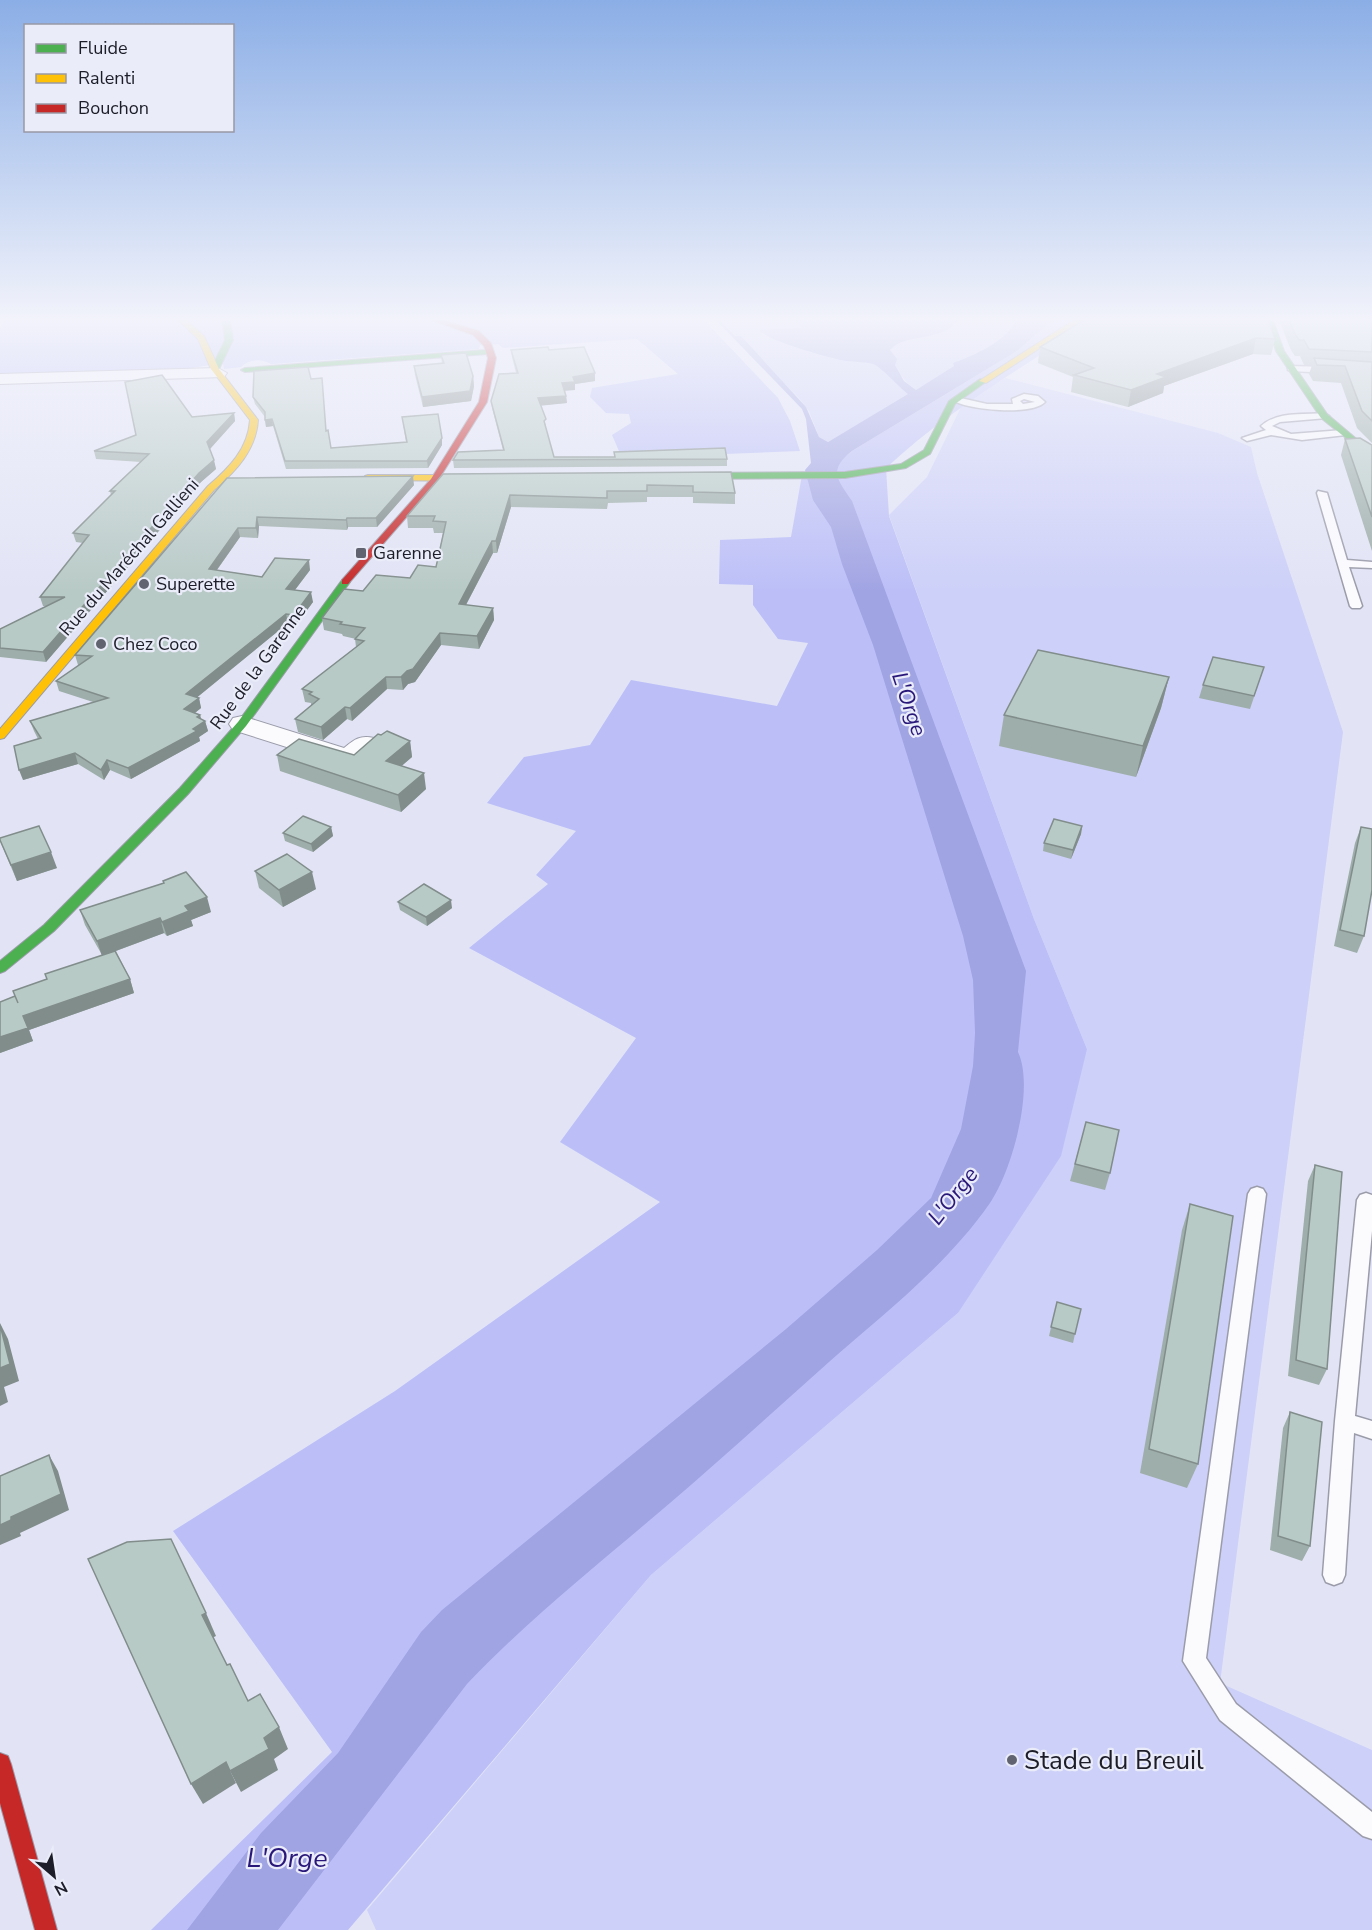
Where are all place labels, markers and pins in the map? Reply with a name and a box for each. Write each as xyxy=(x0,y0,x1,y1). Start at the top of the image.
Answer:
place label: Garenne xyxy=(373,541,442,565)
marker: Garenne xyxy=(354,546,368,560)
place label: Superette xyxy=(156,572,235,596)
marker: Superette xyxy=(137,577,151,591)
place label: Chez Coco xyxy=(113,632,198,656)
marker: Chez Coco xyxy=(94,637,108,651)
place label: Stade du Breuil xyxy=(1024,1743,1204,1778)
marker: Stade du Breuil xyxy=(1005,1753,1019,1767)

